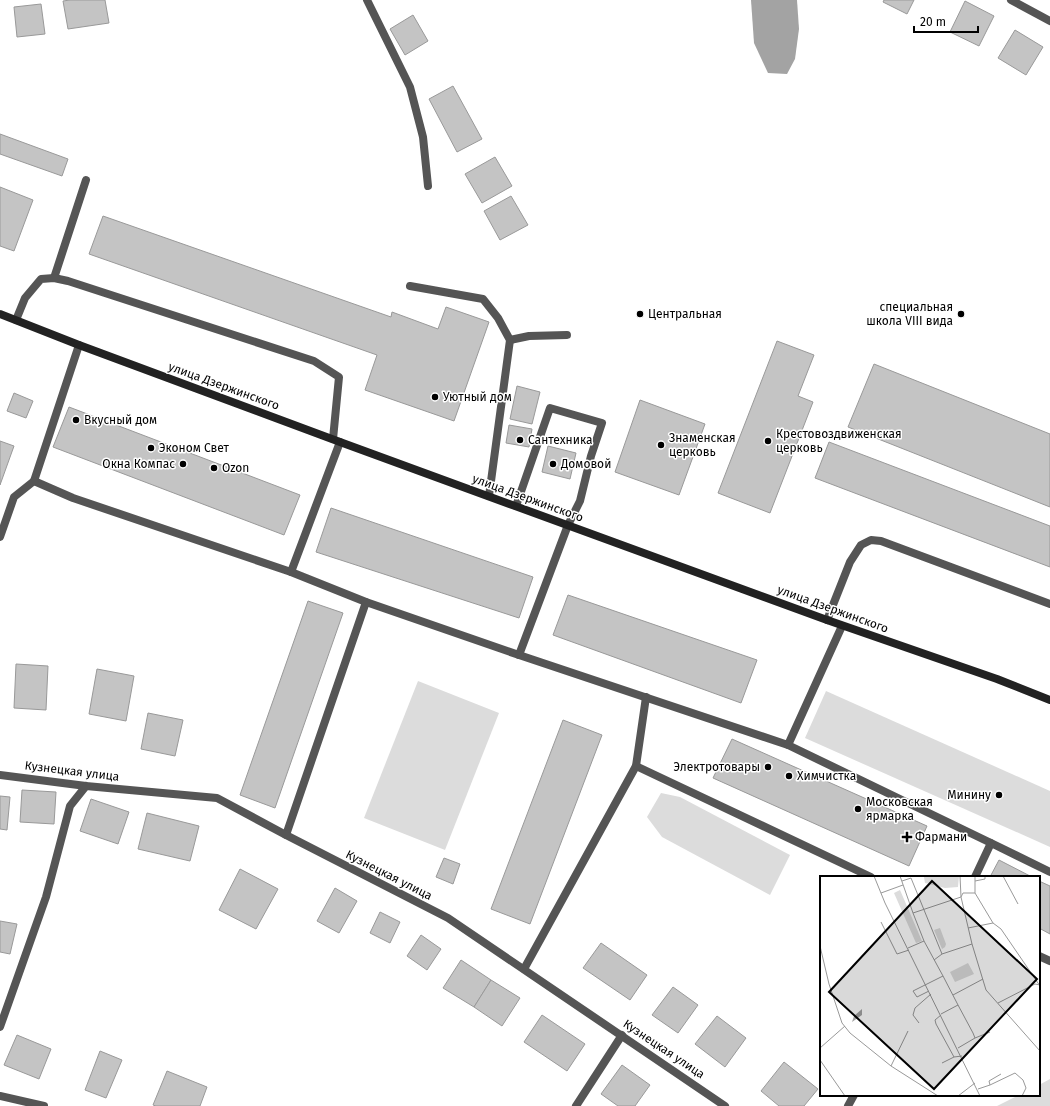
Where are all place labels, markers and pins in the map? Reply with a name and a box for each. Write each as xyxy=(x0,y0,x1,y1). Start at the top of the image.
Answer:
place label: специальная школа VIII вида xyxy=(866,300,953,328)
place label: Центральная xyxy=(648,307,722,321)
marker: Центральная xyxy=(635,309,645,319)
marker: специальная школа VIII вида xyxy=(956,309,966,319)
place label: Уютный дом xyxy=(443,390,512,404)
marker: Уютный дом xyxy=(430,392,440,402)
place label: Вкусный дом xyxy=(84,413,157,427)
marker: Вкусный дом xyxy=(71,415,81,425)
place label: Крестовоздвиженская церковь xyxy=(776,427,902,455)
place label: Знаменская церковь xyxy=(669,431,736,459)
place label: Сантехника xyxy=(528,433,593,447)
marker: Сантехника xyxy=(515,435,525,445)
marker: Крестовоздвиженская церковь xyxy=(763,436,773,446)
marker: Знаменская церковь xyxy=(656,440,666,450)
place label: Эконом Свет xyxy=(159,441,229,455)
marker: Эконом Свет xyxy=(146,443,156,453)
place label: Окна Компас xyxy=(102,457,175,471)
place label: Домовой xyxy=(560,457,611,471)
marker: Окна Компас xyxy=(178,459,188,469)
marker: Домовой xyxy=(548,459,558,469)
place label: Ozon xyxy=(222,461,249,475)
marker: Ozon xyxy=(209,463,219,473)
place label: Электротовары xyxy=(674,760,760,774)
marker: Электротовары xyxy=(763,762,773,772)
place label: Химчистка xyxy=(797,769,856,783)
marker: Химчистка xyxy=(784,771,794,781)
place label: Минину xyxy=(947,788,991,802)
marker: Минину xyxy=(994,790,1004,800)
place label: Московская ярмарка xyxy=(866,795,933,823)
marker: Московская ярмарка xyxy=(853,804,863,814)
place label: Фармани xyxy=(915,830,967,844)
marker: Фармани xyxy=(902,832,912,842)

